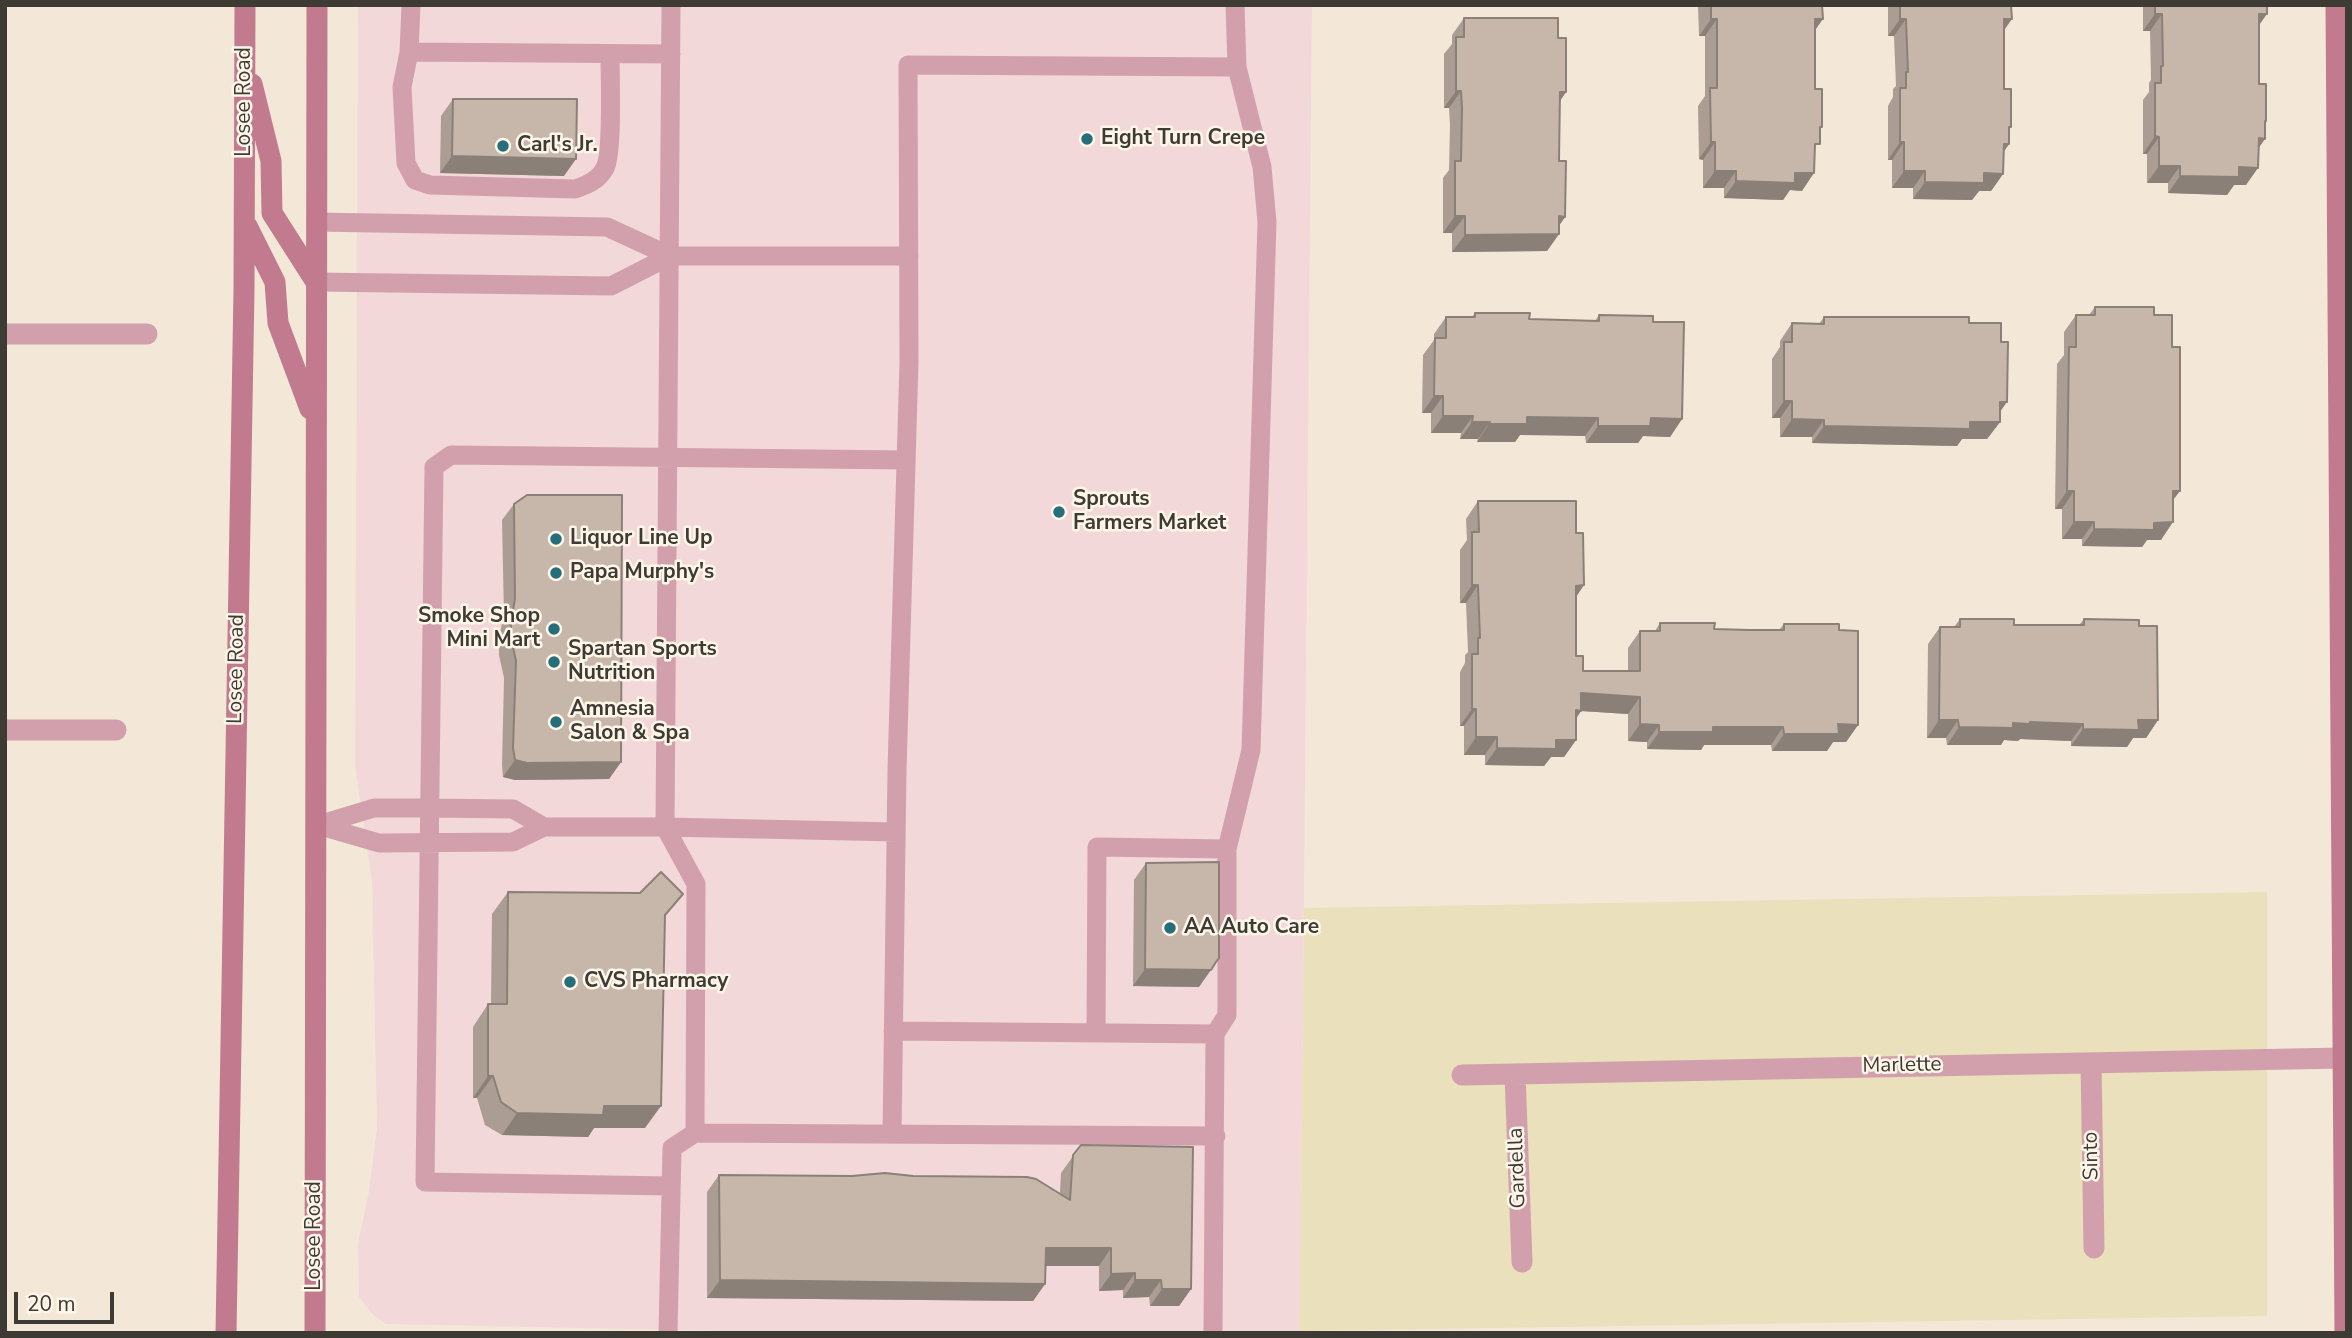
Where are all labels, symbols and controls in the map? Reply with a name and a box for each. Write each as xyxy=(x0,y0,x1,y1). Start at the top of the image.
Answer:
street label: Losee Road xyxy=(232,47,258,157)
place label: Eight Turn Crepe xyxy=(1101,126,1265,152)
marker: Eight Turn Crepe xyxy=(1079,131,1095,147)
place label: Carl's Jr. xyxy=(517,133,598,159)
marker: Carl's Jr. xyxy=(495,138,511,154)
place label: Sprouts Farmers Market xyxy=(1073,487,1226,537)
marker: Sprouts Farmers Market xyxy=(1051,504,1067,520)
place label: Liquor Line Up xyxy=(570,526,713,552)
marker: Liquor Line Up xyxy=(548,531,564,547)
place label: Papa Murphy's xyxy=(570,560,714,586)
marker: Papa Murphy's xyxy=(548,565,564,581)
place label: Smoke Shop Mini Mart xyxy=(418,604,540,654)
street label: Losee Road xyxy=(223,614,251,724)
marker: Smoke Shop Mini Mart xyxy=(546,621,562,637)
place label: Spartan Sports Nutrition xyxy=(568,637,717,687)
marker: Spartan Sports Nutrition xyxy=(546,654,562,670)
place label: Amnesia Salon & Spa xyxy=(570,697,690,747)
marker: Amnesia Salon & Spa xyxy=(548,714,564,730)
place label: AA Auto Care xyxy=(1184,915,1319,941)
marker: AA Auto Care xyxy=(1162,920,1178,936)
place label: CVS Pharmacy xyxy=(584,969,728,995)
marker: CVS Pharmacy xyxy=(562,974,578,990)
street label: Marlette xyxy=(1862,1053,1942,1079)
street label: Gardella xyxy=(1504,1127,1532,1209)
street label: Sinto xyxy=(2079,1131,2105,1181)
street label: Losee Road xyxy=(302,1181,328,1291)
scale bar xyxy=(18,1278,117,1322)
text: 20 m xyxy=(27,1290,76,1318)

